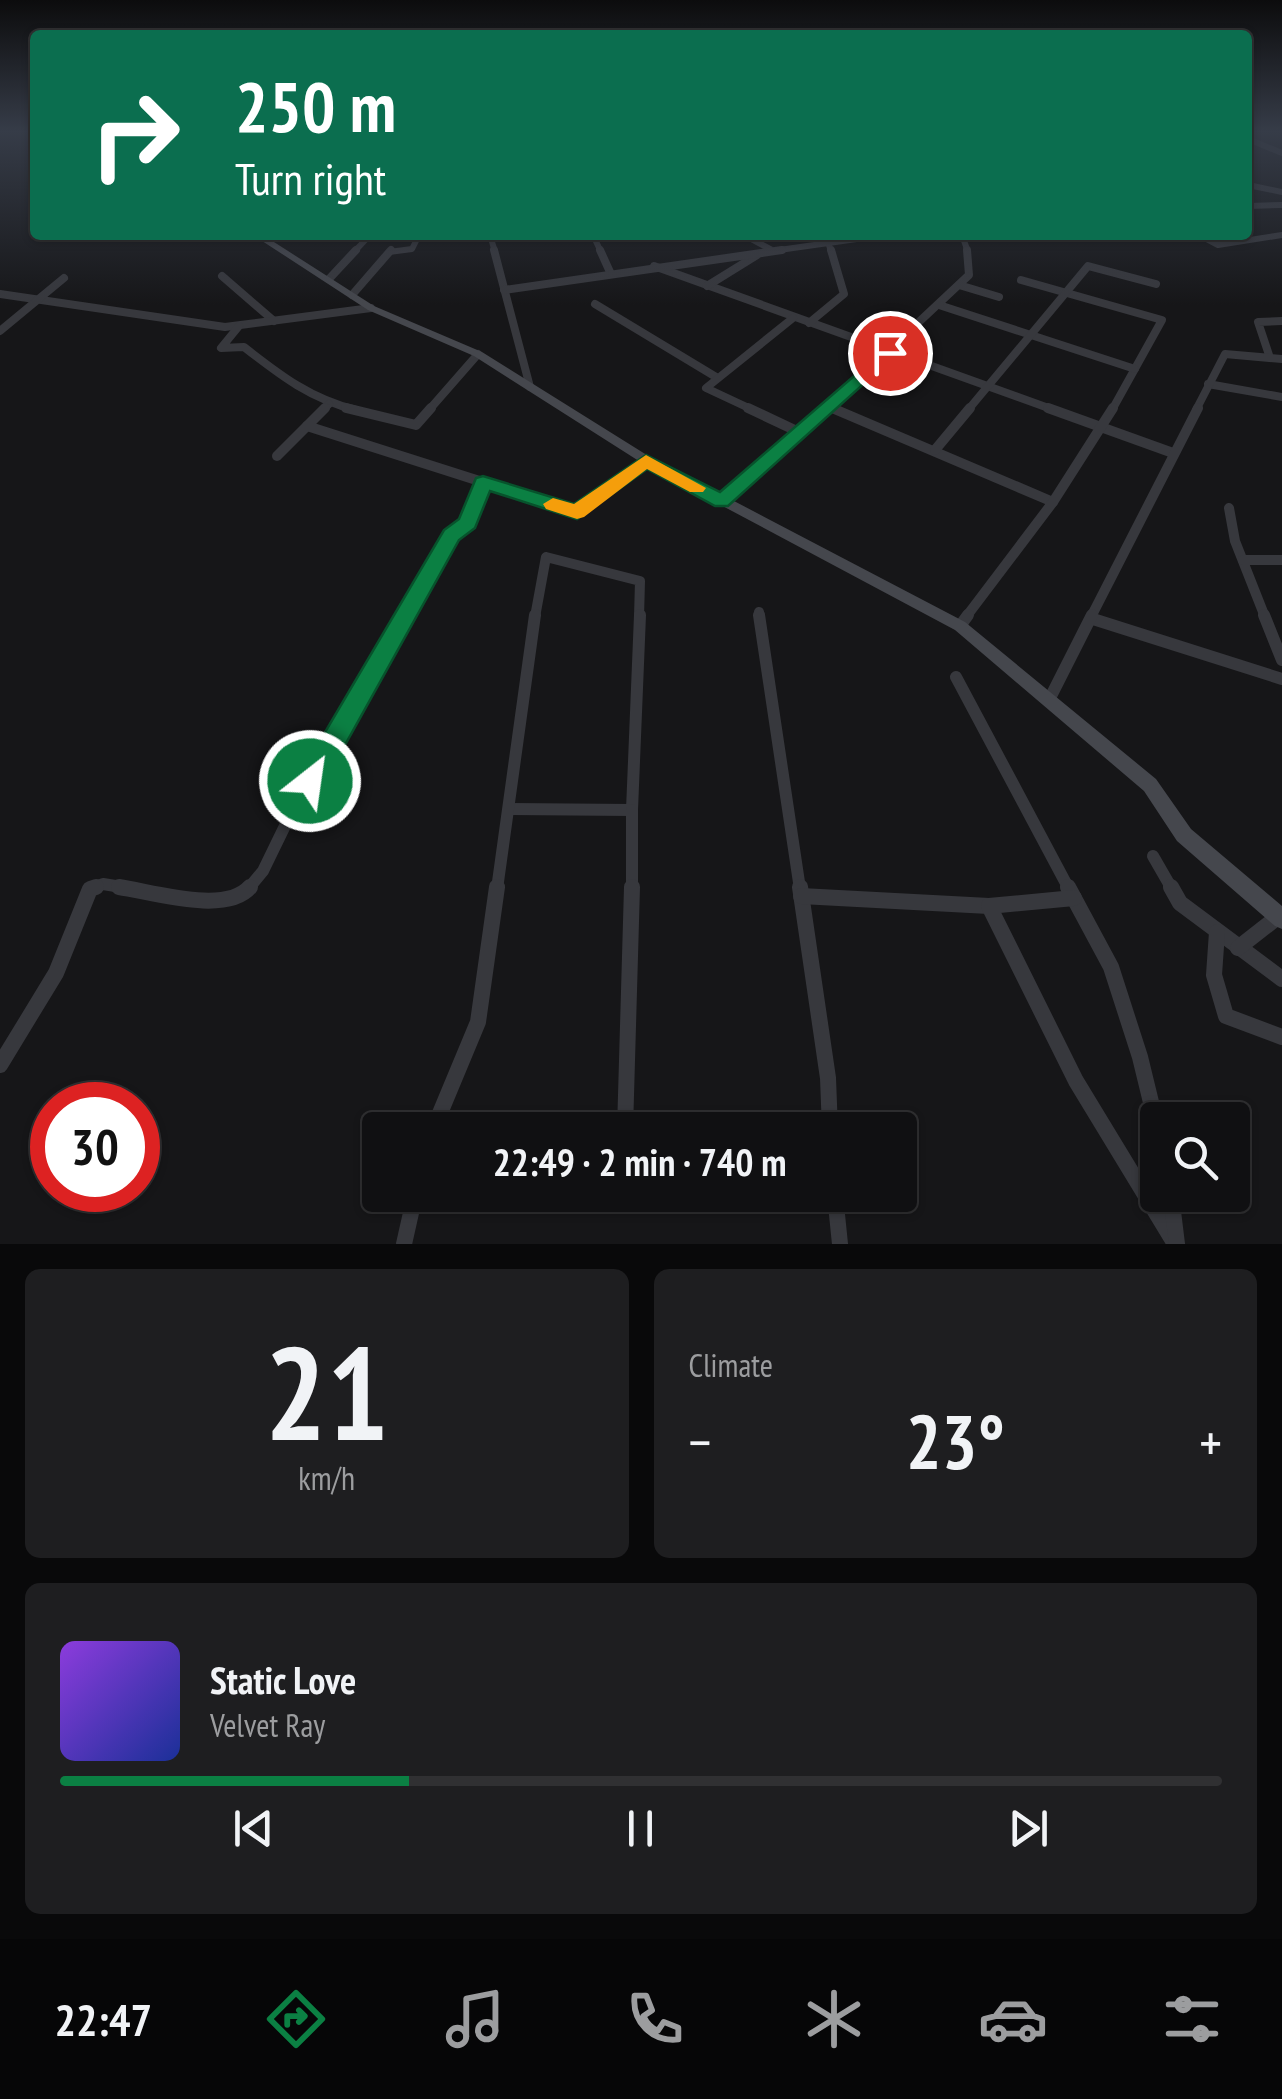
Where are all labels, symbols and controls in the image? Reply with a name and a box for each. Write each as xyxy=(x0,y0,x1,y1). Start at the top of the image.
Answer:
text: 250 m xyxy=(235,61,396,151)
icon: right xyxy=(70,70,200,200)
text: Turn right xyxy=(235,149,386,207)
pin xyxy=(848,311,933,396)
icon: arrive xyxy=(863,326,918,381)
position arrow xyxy=(258,729,362,833)
speed limit sign: 30 xyxy=(30,1082,160,1212)
map controls xyxy=(1140,1102,1250,1212)
button: search xyxy=(1140,1102,1250,1212)
text: 22:49 · 2 min · 740 m xyxy=(493,1137,786,1186)
text: 21 xyxy=(265,1308,389,1476)
text: Climate xyxy=(689,1344,773,1386)
text: 23° xyxy=(906,1393,1005,1490)
text: − xyxy=(689,1406,711,1477)
text: + xyxy=(1199,1406,1222,1477)
text: km/h xyxy=(298,1457,355,1499)
text: Static Love xyxy=(210,1655,356,1704)
text: Velvet Ray xyxy=(210,1704,325,1746)
icon: previous xyxy=(226,1801,281,1856)
icon: pause xyxy=(613,1801,668,1856)
icon: next xyxy=(1001,1801,1056,1856)
icon: directions xyxy=(261,1984,331,2054)
icon: music xyxy=(440,1984,510,2054)
icon: phone xyxy=(620,1984,690,2054)
icon: climate xyxy=(799,1984,869,2054)
icon: car xyxy=(978,1984,1048,2054)
icon: filters xyxy=(1157,1984,1227,2054)
text: 22:47 xyxy=(55,1990,152,2048)

